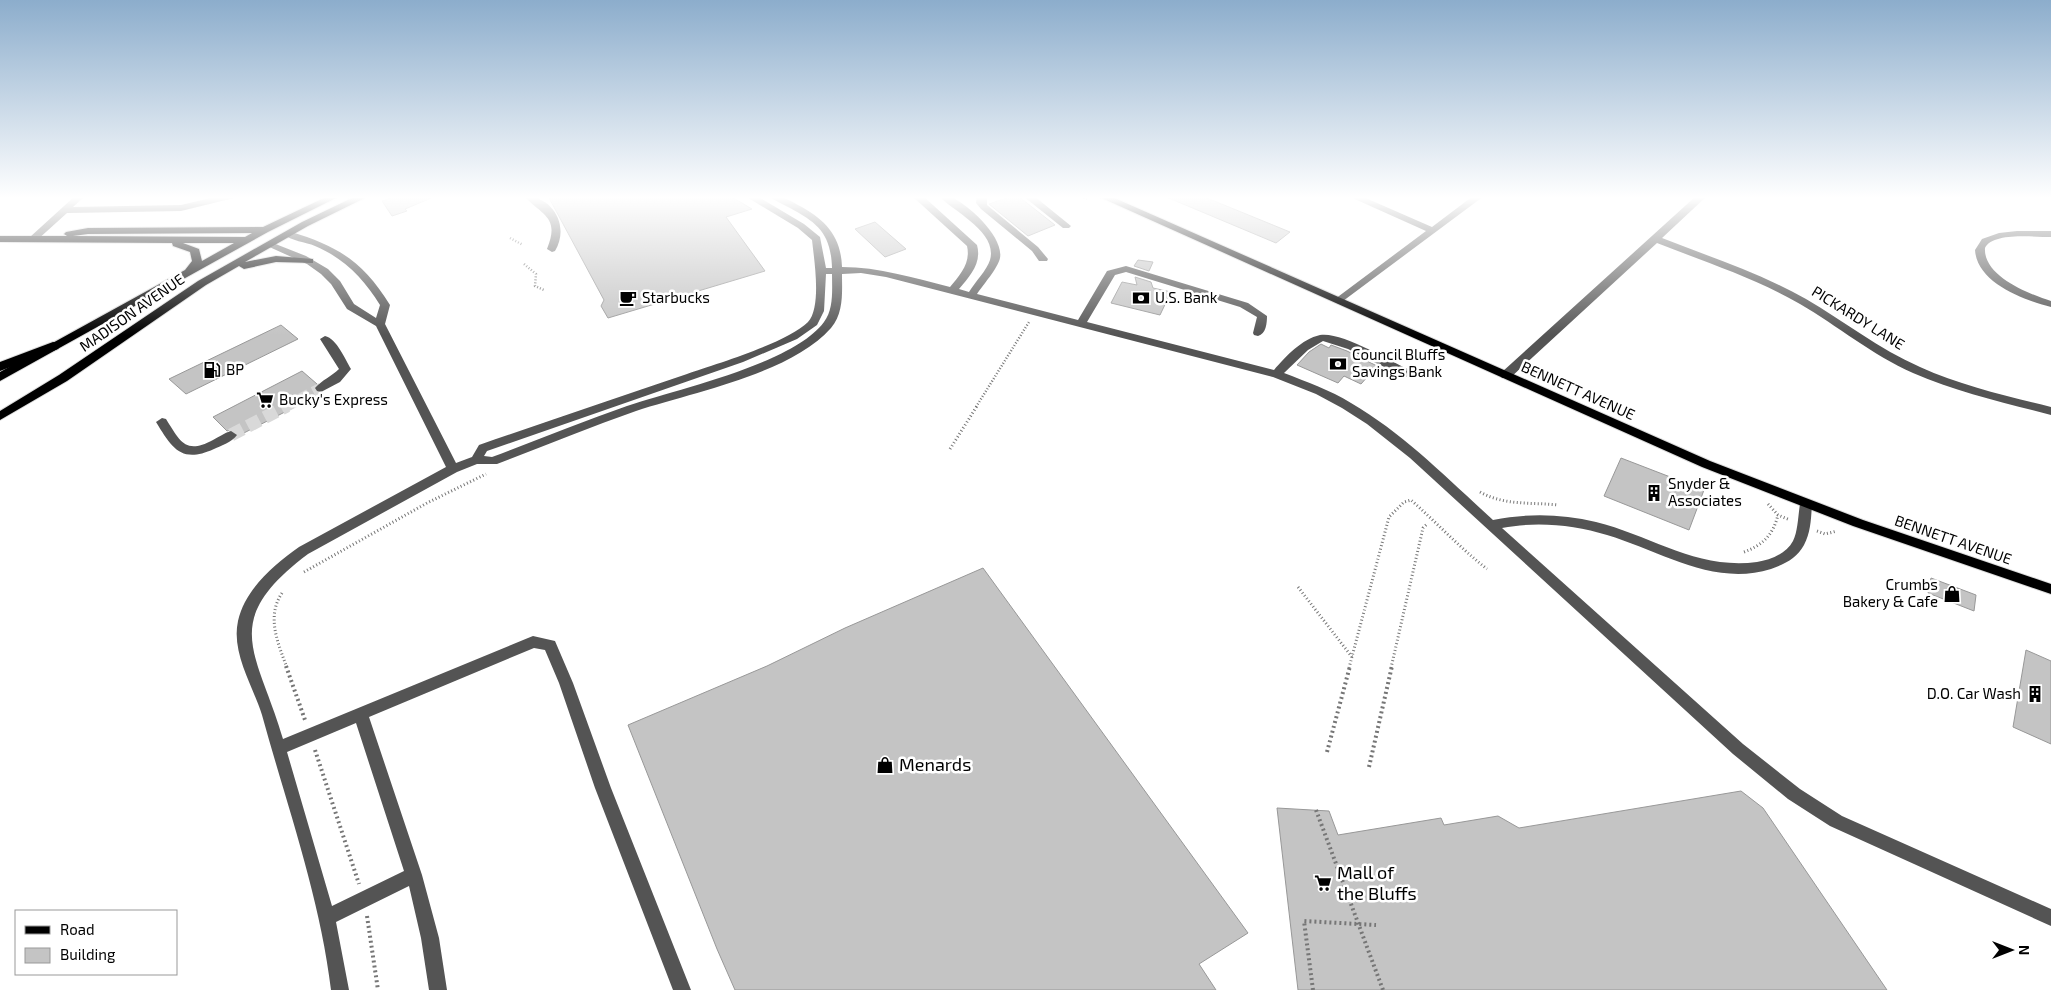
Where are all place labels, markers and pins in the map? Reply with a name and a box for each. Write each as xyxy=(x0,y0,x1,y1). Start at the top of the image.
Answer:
cafe icon: Starbucks xyxy=(618,288,638,308)
place label: Starbucks xyxy=(642,288,710,306)
bank icon: U.S. Bank xyxy=(1131,288,1151,308)
place label: U.S. Bank xyxy=(1155,288,1218,306)
place label: Council Bluffs Savings Bank xyxy=(1352,345,1445,380)
bank icon: Council Bluffs Savings Bank xyxy=(1328,354,1348,374)
fuel station icon: BP xyxy=(202,360,222,380)
place label: BP xyxy=(226,360,244,378)
supermarket icon: Bucky's Express xyxy=(255,390,275,410)
place label: Bucky's Express xyxy=(279,390,388,408)
place label: Snyder & Associates xyxy=(1668,474,1742,509)
building icon: Snyder & Associates xyxy=(1644,483,1664,503)
place label: Crumbs Bakery & Cafe xyxy=(1843,575,1938,610)
shop icon: Crumbs Bakery & Cafe xyxy=(1942,584,1962,604)
place label: D.O. Car Wash xyxy=(1927,684,2021,702)
building icon: D.O. Car Wash xyxy=(2025,684,2045,704)
place label: Menards xyxy=(899,753,971,775)
shop icon: Menards xyxy=(875,755,895,775)
place label: Mall of the Bluffs xyxy=(1337,861,1417,904)
supermarket icon: Mall of the Bluffs xyxy=(1313,873,1333,893)

